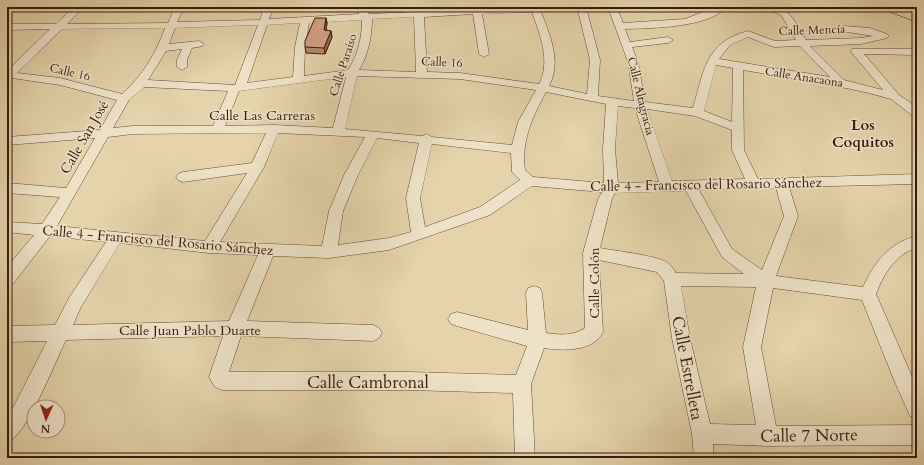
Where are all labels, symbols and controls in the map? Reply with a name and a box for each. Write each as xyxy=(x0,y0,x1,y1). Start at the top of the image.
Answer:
street label: Calle Mencía xyxy=(778,21,846,39)
street label: Calle Paraíso xyxy=(325,31,361,98)
street label: Calle 16 xyxy=(421,53,463,71)
street label: Calle Altagracia xyxy=(624,55,659,138)
street label: Calle 16 xyxy=(48,60,92,84)
street label: Calle Anacaona xyxy=(764,63,845,91)
street label: Calle San José xyxy=(56,97,113,178)
street label: Calle Las Carreras xyxy=(209,106,315,125)
district label: Los Coquitos xyxy=(832,115,894,152)
street label: Calle 4 - Francisco del Rosario Sánchez xyxy=(590,173,823,196)
street label: Calle 4 - Francisco del Rosario Sánchez xyxy=(42,221,275,260)
street label: Calle Colón xyxy=(585,247,604,319)
street label: Calle Estrelleta xyxy=(666,314,709,423)
street label: Calle Juan Pablo Duarte xyxy=(119,321,261,340)
street label: Calle Cambronal xyxy=(307,371,430,394)
north arrow xyxy=(26,399,66,439)
text: N xyxy=(40,421,51,436)
street label: Calle 7 Norte xyxy=(760,423,858,448)

